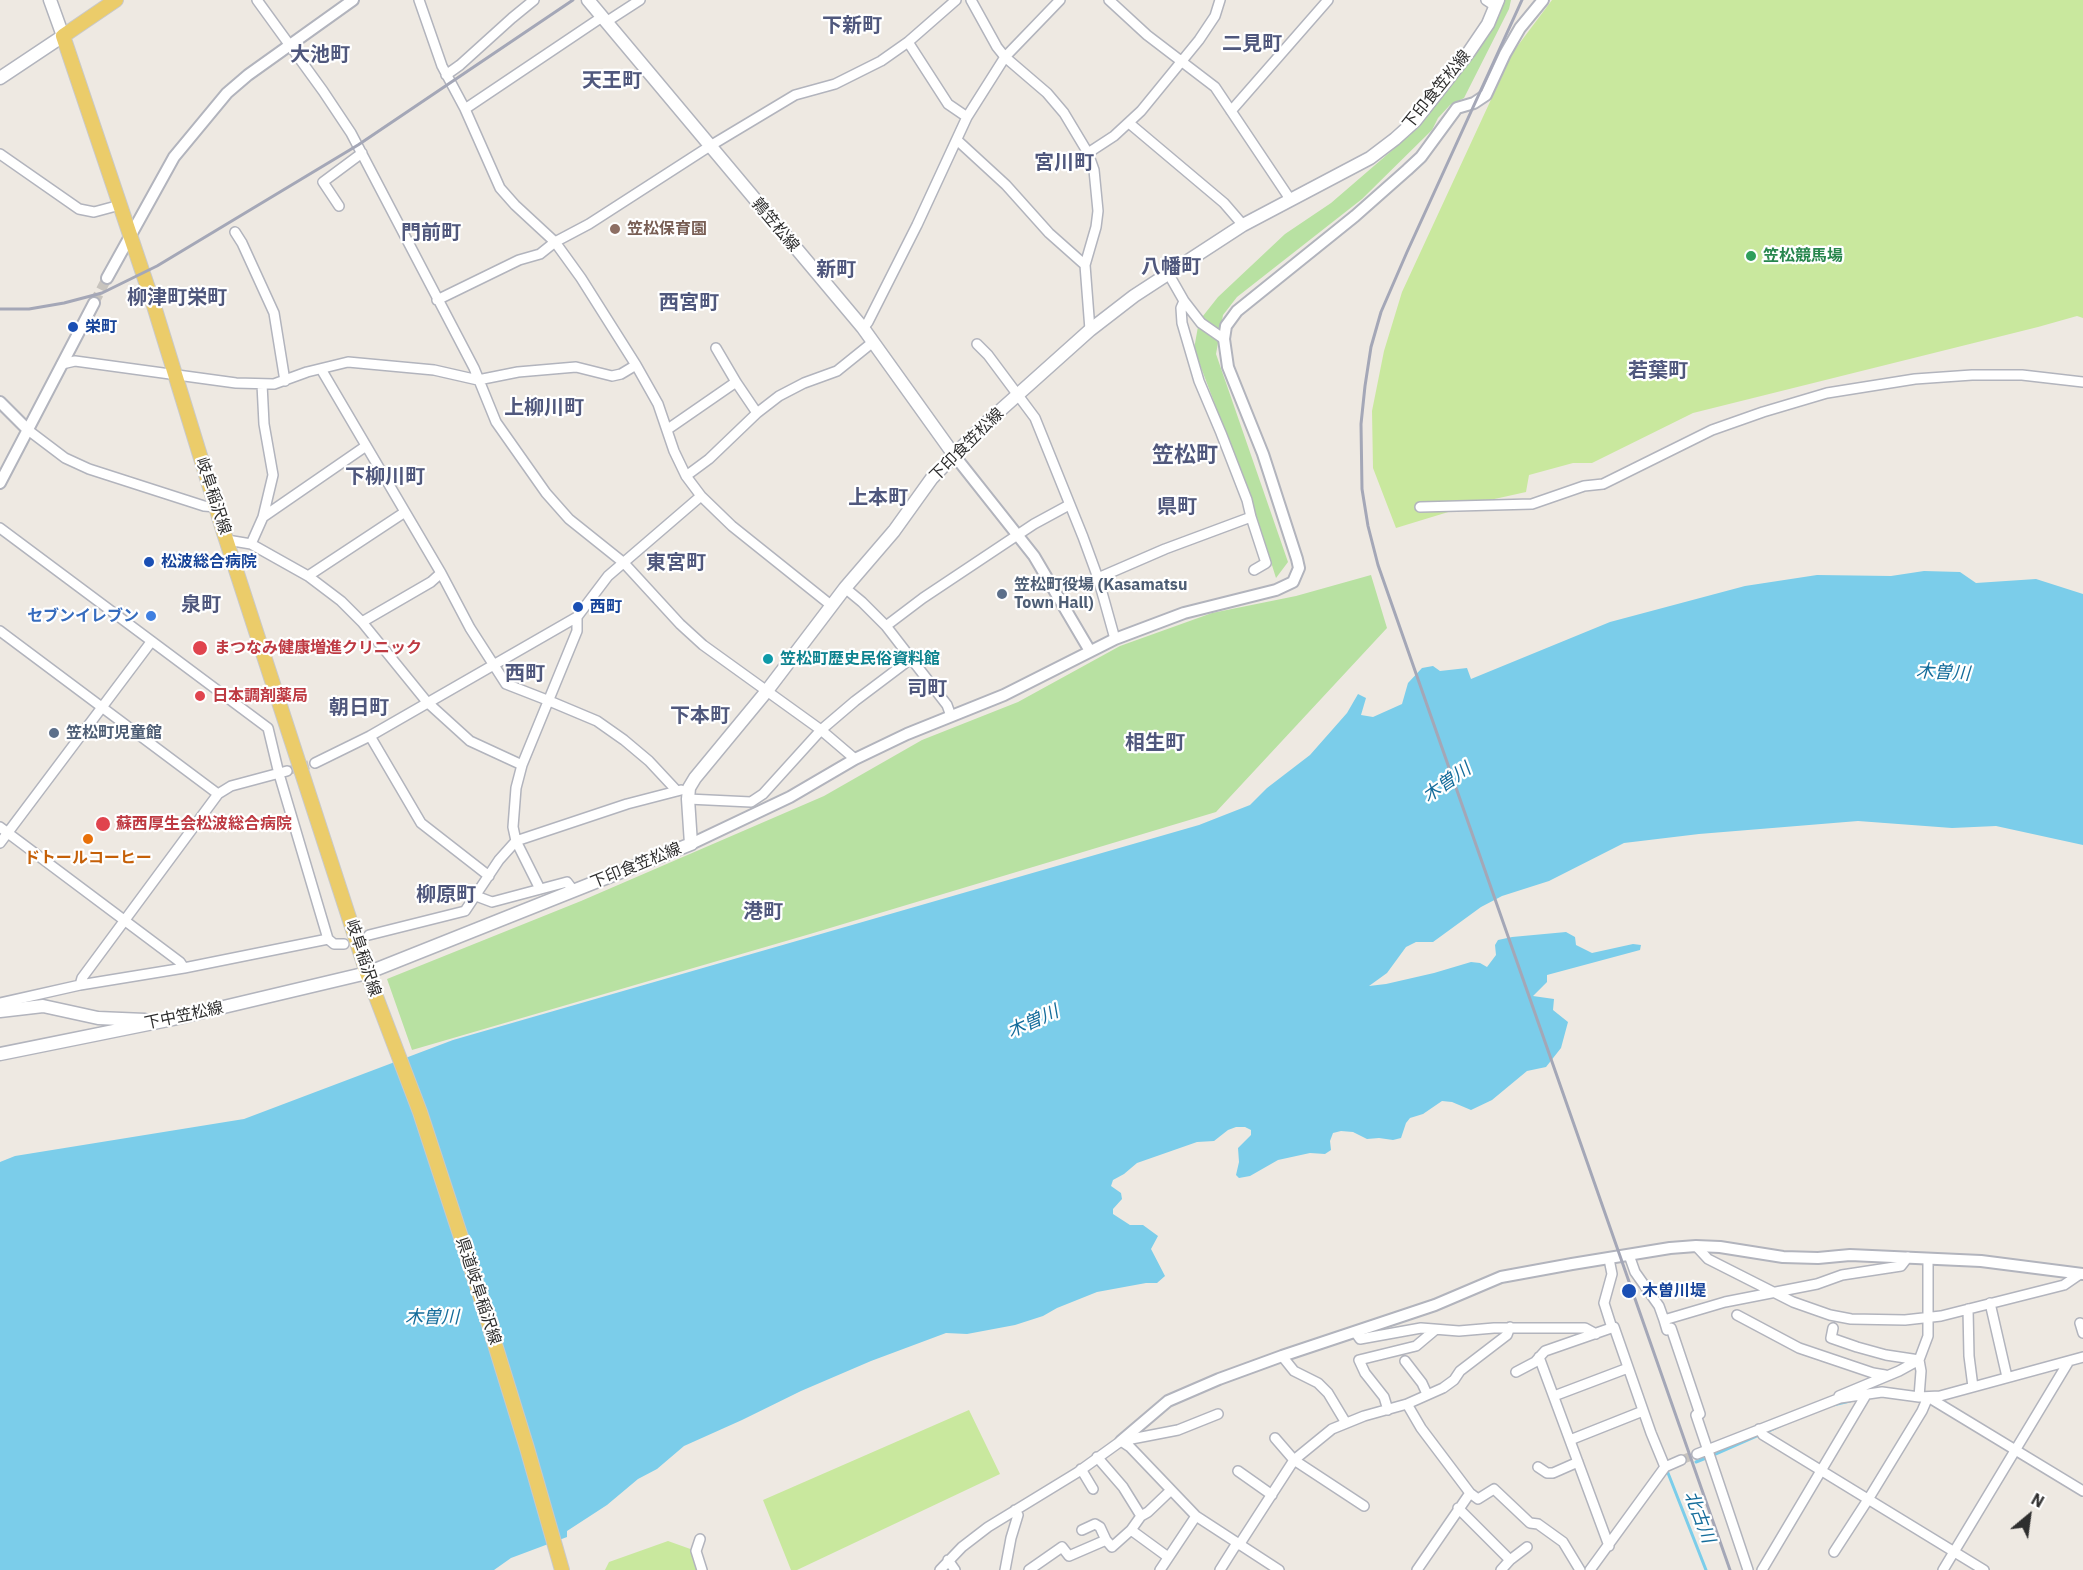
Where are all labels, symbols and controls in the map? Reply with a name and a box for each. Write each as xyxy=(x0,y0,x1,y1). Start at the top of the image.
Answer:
district label: 下新町 xyxy=(822,14,882,38)
district label: 二見町 xyxy=(1222,32,1282,56)
district label: 大池町 xyxy=(290,43,350,67)
street label: 下印食笠松線 xyxy=(1399,47,1475,133)
district label: 天王町 xyxy=(582,69,642,93)
district label: 宮川町 xyxy=(1034,151,1094,175)
street label: 鶉笠松線 xyxy=(747,194,803,256)
place label: 笠松保育園 xyxy=(627,219,707,239)
district label: 門前町 xyxy=(401,221,461,245)
marker: 笠松保育園 xyxy=(608,222,622,236)
place label: 笠松競馬場 xyxy=(1763,246,1843,266)
marker: 笠松競馬場 xyxy=(1744,249,1758,263)
district label: 八幡町 xyxy=(1141,255,1201,279)
district label: 新町 xyxy=(816,258,856,282)
district label: 柳津町栄町 xyxy=(127,286,227,310)
district label: 西宮町 xyxy=(659,291,719,315)
place label: 栄町 xyxy=(85,317,117,337)
marker: 栄町 xyxy=(66,320,80,334)
district label: 若葉町 xyxy=(1628,359,1688,383)
district label: 上柳川町 xyxy=(504,396,584,420)
street label: 下印食笠松線 xyxy=(926,404,1008,486)
district label: 笠松町 xyxy=(1152,443,1218,469)
street label: 岐阜稲沢線 xyxy=(192,455,234,537)
district label: 下柳川町 xyxy=(345,465,425,489)
district label: 上本町 xyxy=(848,486,908,510)
district label: 県町 xyxy=(1157,495,1197,519)
district label: 東宮町 xyxy=(646,551,706,575)
place label: 松波総合病院 xyxy=(161,552,257,572)
marker: 松波総合病院 xyxy=(142,555,156,569)
place label: 笠松町役場 (Kasamatsu Town Hall) xyxy=(1014,575,1187,613)
marker: 笠松町役場 (Kasamatsu Town Hall) xyxy=(995,587,1009,601)
district label: 泉町 xyxy=(181,593,221,617)
place label: 西町 xyxy=(590,597,622,617)
marker: 西町 xyxy=(571,600,585,614)
place label: セブンイレブン xyxy=(27,606,139,626)
marker: セブンイレブン xyxy=(144,609,158,623)
place label: まつなみ健康増進クリニック xyxy=(214,638,422,658)
marker: まつなみ健康増進クリニック xyxy=(191,639,209,657)
place label: 笠松町歴史民俗資料館 xyxy=(780,649,940,669)
marker: 笠松町歴史民俗資料館 xyxy=(761,652,775,666)
water label: 木曽川 xyxy=(1915,661,1971,685)
district label: 西町 xyxy=(505,662,545,686)
district label: 司町 xyxy=(907,677,947,701)
place label: 日本調剤薬局 xyxy=(212,686,308,706)
marker: 日本調剤薬局 xyxy=(193,689,207,703)
district label: 朝日町 xyxy=(329,696,389,720)
district label: 下本町 xyxy=(670,704,730,728)
place label: 笠松町児童館 xyxy=(66,723,162,743)
marker: 笠松町児童館 xyxy=(47,726,61,740)
district label: 相生町 xyxy=(1125,731,1185,755)
water label: 木曽川 xyxy=(1419,759,1475,807)
place label: 蘇西厚生会松波総合病院 xyxy=(116,814,292,834)
marker: 蘇西厚生会松波総合病院 xyxy=(94,815,112,833)
marker: ドトールコーヒー xyxy=(81,832,95,846)
street label: 下印食笠松線 xyxy=(588,839,684,893)
place label: ドトールコーヒー xyxy=(24,848,152,868)
district label: 柳原町 xyxy=(416,883,476,907)
district label: 港町 xyxy=(743,900,783,924)
street label: 岐阜稲沢線 xyxy=(342,917,384,999)
street label: 下中笠松線 xyxy=(143,998,225,1034)
water label: 木曽川 xyxy=(1004,1001,1062,1043)
street label: 県道岐阜稲沢線 xyxy=(452,1235,504,1347)
place label: 木曽川堤 xyxy=(1642,1281,1706,1301)
marker: 木曽川堤 xyxy=(1620,1282,1638,1300)
water label: 木曽川 xyxy=(405,1307,459,1329)
north arrow xyxy=(1999,1486,2059,1546)
water label: 北古川 xyxy=(1679,1488,1719,1546)
text: N xyxy=(2028,1489,2048,1512)

